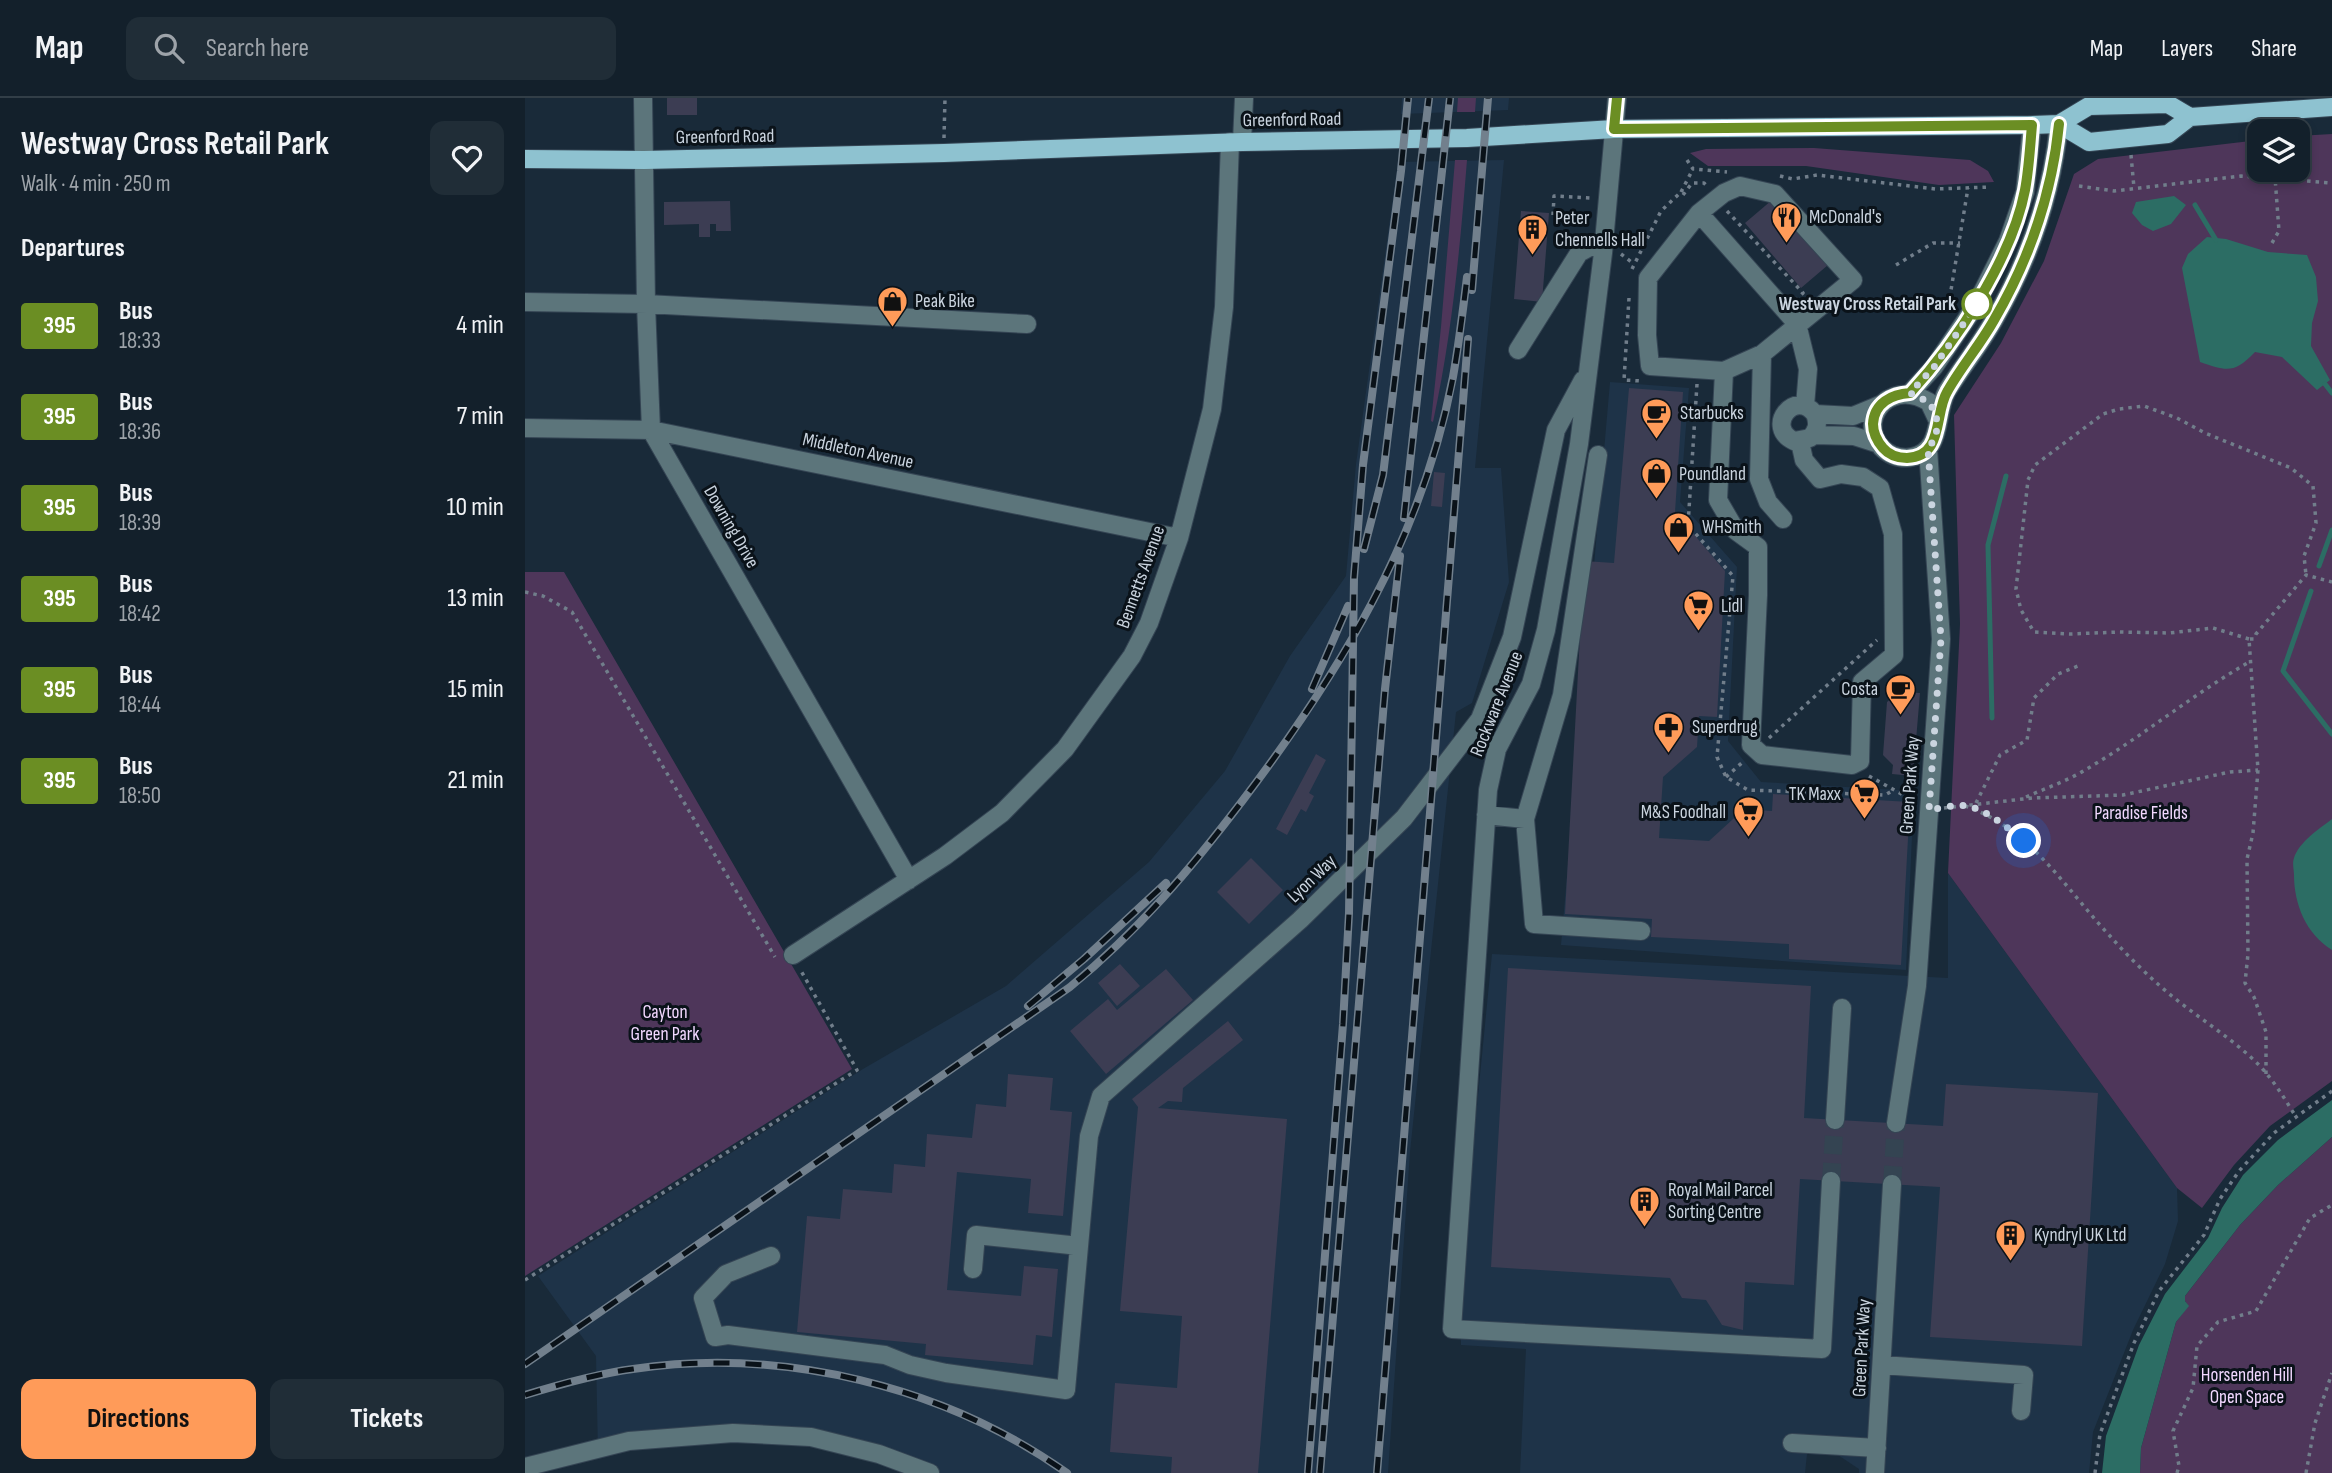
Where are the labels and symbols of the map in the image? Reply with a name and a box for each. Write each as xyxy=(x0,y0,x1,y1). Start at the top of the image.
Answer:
street label: Greenford Road xyxy=(1242,108,1342,132)
street label: Greenford Road xyxy=(675,125,775,149)
restaurant icon: McDonald's xyxy=(1769,200,1803,244)
place label: McDonald's xyxy=(1809,206,1882,229)
place label: Peter Chennells Hall xyxy=(1555,207,1645,252)
building icon: Peter Chennells Hall xyxy=(1515,212,1549,256)
shop icon: Peak Bike xyxy=(875,284,909,328)
marker: Westway Cross Retail Park xyxy=(1962,289,1992,319)
place label: Peak Bike xyxy=(915,290,975,313)
place label: Westway Cross Retail Park xyxy=(1779,293,1956,316)
cafe icon: Starbucks xyxy=(1640,396,1674,440)
place label: Starbucks xyxy=(1680,402,1744,425)
street label: Middleton Avenue xyxy=(800,428,916,474)
shop icon: Poundland xyxy=(1639,457,1673,501)
place label: Poundland xyxy=(1679,463,1746,486)
street label: Downing Drive xyxy=(698,482,764,572)
shop icon: WHSmith xyxy=(1662,510,1696,554)
place label: WHSmith xyxy=(1702,516,1762,539)
street label: Bennetts Avenue xyxy=(1112,522,1170,632)
supermarket icon: Lidl xyxy=(1681,589,1715,633)
place label: Lidl xyxy=(1721,595,1743,618)
street label: Rockware Avenue xyxy=(1465,648,1529,760)
cafe icon: Costa xyxy=(1884,672,1918,716)
place label: Costa xyxy=(1841,678,1878,701)
pharmacy icon: Superdrug xyxy=(1652,710,1686,754)
place label: Superdrug xyxy=(1692,716,1758,739)
street label: Green Park Way xyxy=(1895,735,1925,835)
supermarket icon: TK Maxx xyxy=(1847,777,1881,821)
place label: TK Maxx xyxy=(1789,783,1841,806)
supermarket icon: M&S Foodhall xyxy=(1732,795,1766,839)
place label: M&S Foodhall xyxy=(1641,801,1726,824)
park label: Paradise Fields xyxy=(2094,802,2188,825)
your location xyxy=(2006,823,2041,858)
street label: Lyon Way xyxy=(1283,850,1342,908)
park label: Cayton Green Park xyxy=(631,1001,700,1046)
place label: Royal Mail Parcel Sorting Centre xyxy=(1668,1179,1773,1224)
building icon: Royal Mail Parcel Sorting Centre xyxy=(1628,1184,1662,1228)
building icon: Kyndryl UK Ltd xyxy=(1994,1218,2028,1262)
place label: Kyndryl UK Ltd xyxy=(2034,1224,2126,1247)
street label: Green Park Way xyxy=(1848,1298,1876,1398)
park label: Horsenden Hill Open Space xyxy=(2201,1364,2293,1409)

